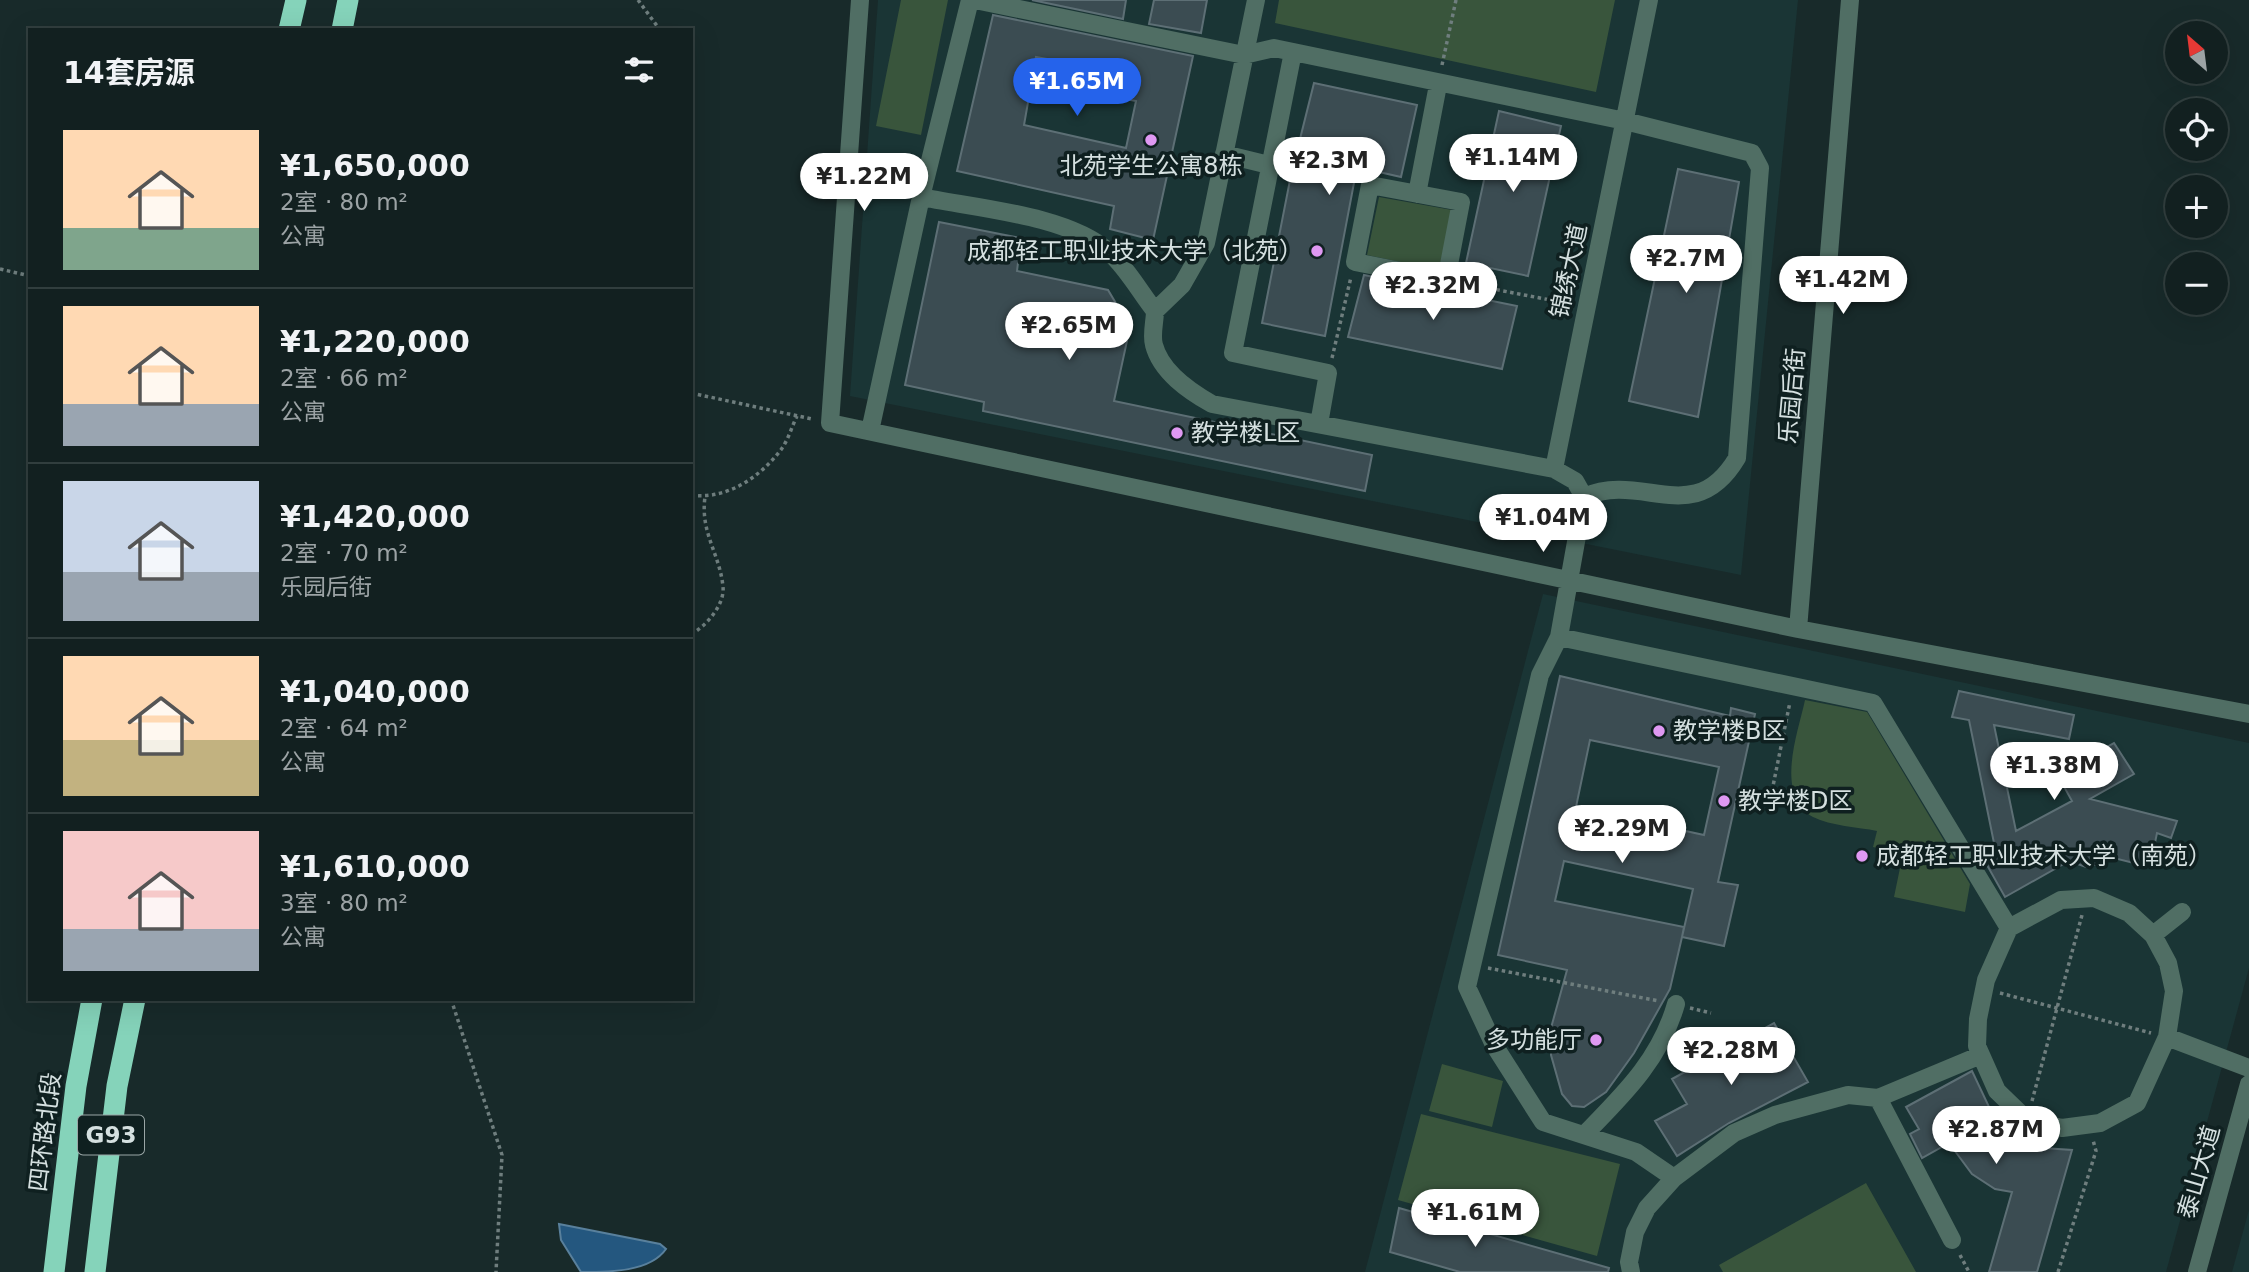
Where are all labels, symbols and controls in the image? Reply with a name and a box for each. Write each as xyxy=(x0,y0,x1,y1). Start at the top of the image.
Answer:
north arrow xyxy=(2165,21,2228,84)
map controls xyxy=(2165,21,2228,315)
icon: filters xyxy=(620,51,658,89)
text: 14套房源 xyxy=(63,55,195,90)
pin: ¥1.65M xyxy=(1020,58,1134,118)
text: ¥1.65M xyxy=(1029,68,1125,94)
button: locate xyxy=(2165,98,2228,161)
marker: 北苑学生公寓8栋 xyxy=(1143,132,1159,148)
pin: ¥1.14M xyxy=(1456,134,1570,194)
pin: ¥2.3M xyxy=(1280,138,1378,197)
text: ¥1.14M xyxy=(1465,144,1561,170)
text: ¥2.3M xyxy=(1289,147,1369,173)
text: ¥1,650,000 xyxy=(280,148,470,183)
place label: 北苑学生公寓8栋 xyxy=(1059,152,1243,180)
pin: ¥1.22M xyxy=(807,154,921,213)
icon: home xyxy=(119,158,203,242)
text: ¥1.22M xyxy=(816,163,912,189)
button: + xyxy=(2165,175,2228,238)
text: 2室 · 80 m² xyxy=(280,189,408,215)
street label: 锦绣大道 xyxy=(1545,221,1593,321)
text: 公寓 xyxy=(280,223,326,249)
pin: ¥2.7M xyxy=(1637,236,1735,295)
place label: 成都轻工职业技术大学（北苑） xyxy=(967,237,1303,265)
marker: 成都轻工职业技术大学（北苑） xyxy=(1309,243,1325,259)
text: ¥2.7M xyxy=(1646,245,1726,271)
button: − xyxy=(2165,252,2228,315)
pin: ¥1.42M xyxy=(1786,256,1900,316)
pin: ¥2.32M xyxy=(1376,262,1490,322)
text: ¥1.42M xyxy=(1795,266,1891,292)
text: ¥2.32M xyxy=(1385,272,1481,298)
pin: ¥2.65M xyxy=(1012,302,1126,362)
text: ¥2.65M xyxy=(1021,312,1117,338)
text: ¥1,220,000 xyxy=(280,324,470,359)
icon: home xyxy=(119,334,203,418)
street label: 乐园后街 xyxy=(1774,347,1810,445)
text: 2室 · 66 m² xyxy=(280,365,408,391)
text: 公寓 xyxy=(280,399,326,425)
place label: 教学楼L区 xyxy=(1191,419,1300,447)
marker: 教学楼L区 xyxy=(1169,425,1185,441)
pin: ¥1.04M xyxy=(1486,494,1600,554)
text: ¥1,420,000 xyxy=(280,499,470,534)
text: ¥1.04M xyxy=(1495,504,1591,530)
icon: home xyxy=(119,509,203,593)
text: 2室 · 70 m² xyxy=(280,540,408,566)
text: 乐园后街 xyxy=(280,574,372,600)
text: ¥1,040,000 xyxy=(280,674,470,709)
icon: home xyxy=(119,684,203,768)
text: 2室 · 64 m² xyxy=(280,715,408,741)
place label: 教学楼B区 xyxy=(1673,717,1785,745)
marker: 教学楼B区 xyxy=(1651,723,1667,739)
pin: ¥1.38M xyxy=(1997,742,2111,802)
text: 公寓 xyxy=(280,749,326,775)
text: ¥1.38M xyxy=(2006,752,2102,778)
place label: 教学楼D区 xyxy=(1738,787,1852,815)
marker: 教学楼D区 xyxy=(1716,793,1732,809)
pin: ¥2.29M xyxy=(1565,806,1679,865)
text: ¥2.29M xyxy=(1574,815,1670,841)
place label: 成都轻工职业技术大学（南苑） xyxy=(1876,842,2212,870)
marker: 成都轻工职业技术大学（南苑） xyxy=(1854,848,1870,864)
text: ¥1,610,000 xyxy=(280,849,470,884)
icon: home xyxy=(119,859,203,943)
text: 3室 · 80 m² xyxy=(280,890,408,916)
text: 公寓 xyxy=(280,924,326,950)
place label: 多功能厅 xyxy=(1486,1026,1582,1054)
pin: ¥2.28M xyxy=(1674,1028,1788,1087)
marker: 多功能厅 xyxy=(1588,1032,1604,1048)
text: ¥2.28M xyxy=(1683,1037,1779,1063)
street label: 四环路北段 xyxy=(24,1071,66,1193)
pin: ¥2.87M xyxy=(1939,1106,2053,1166)
road number: G93 xyxy=(78,1116,144,1154)
text: ¥2.87M xyxy=(1948,1116,2044,1142)
street label: 泰山大道 xyxy=(2172,1122,2226,1222)
pin: ¥1.61M xyxy=(1418,1190,1532,1249)
text: ¥1.61M xyxy=(1427,1199,1523,1225)

